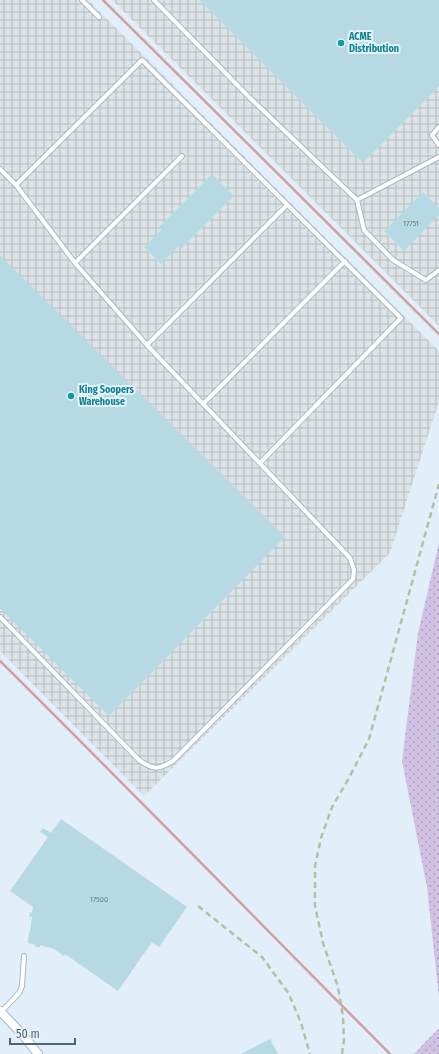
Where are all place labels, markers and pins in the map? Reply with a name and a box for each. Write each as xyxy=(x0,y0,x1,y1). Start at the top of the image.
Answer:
place label: ACME Distribution xyxy=(348,31,399,55)
marker: ACME Distribution xyxy=(336,38,346,48)
place label: King Soopers Warehouse xyxy=(79,384,135,408)
marker: King Soopers Warehouse xyxy=(66,391,76,401)

